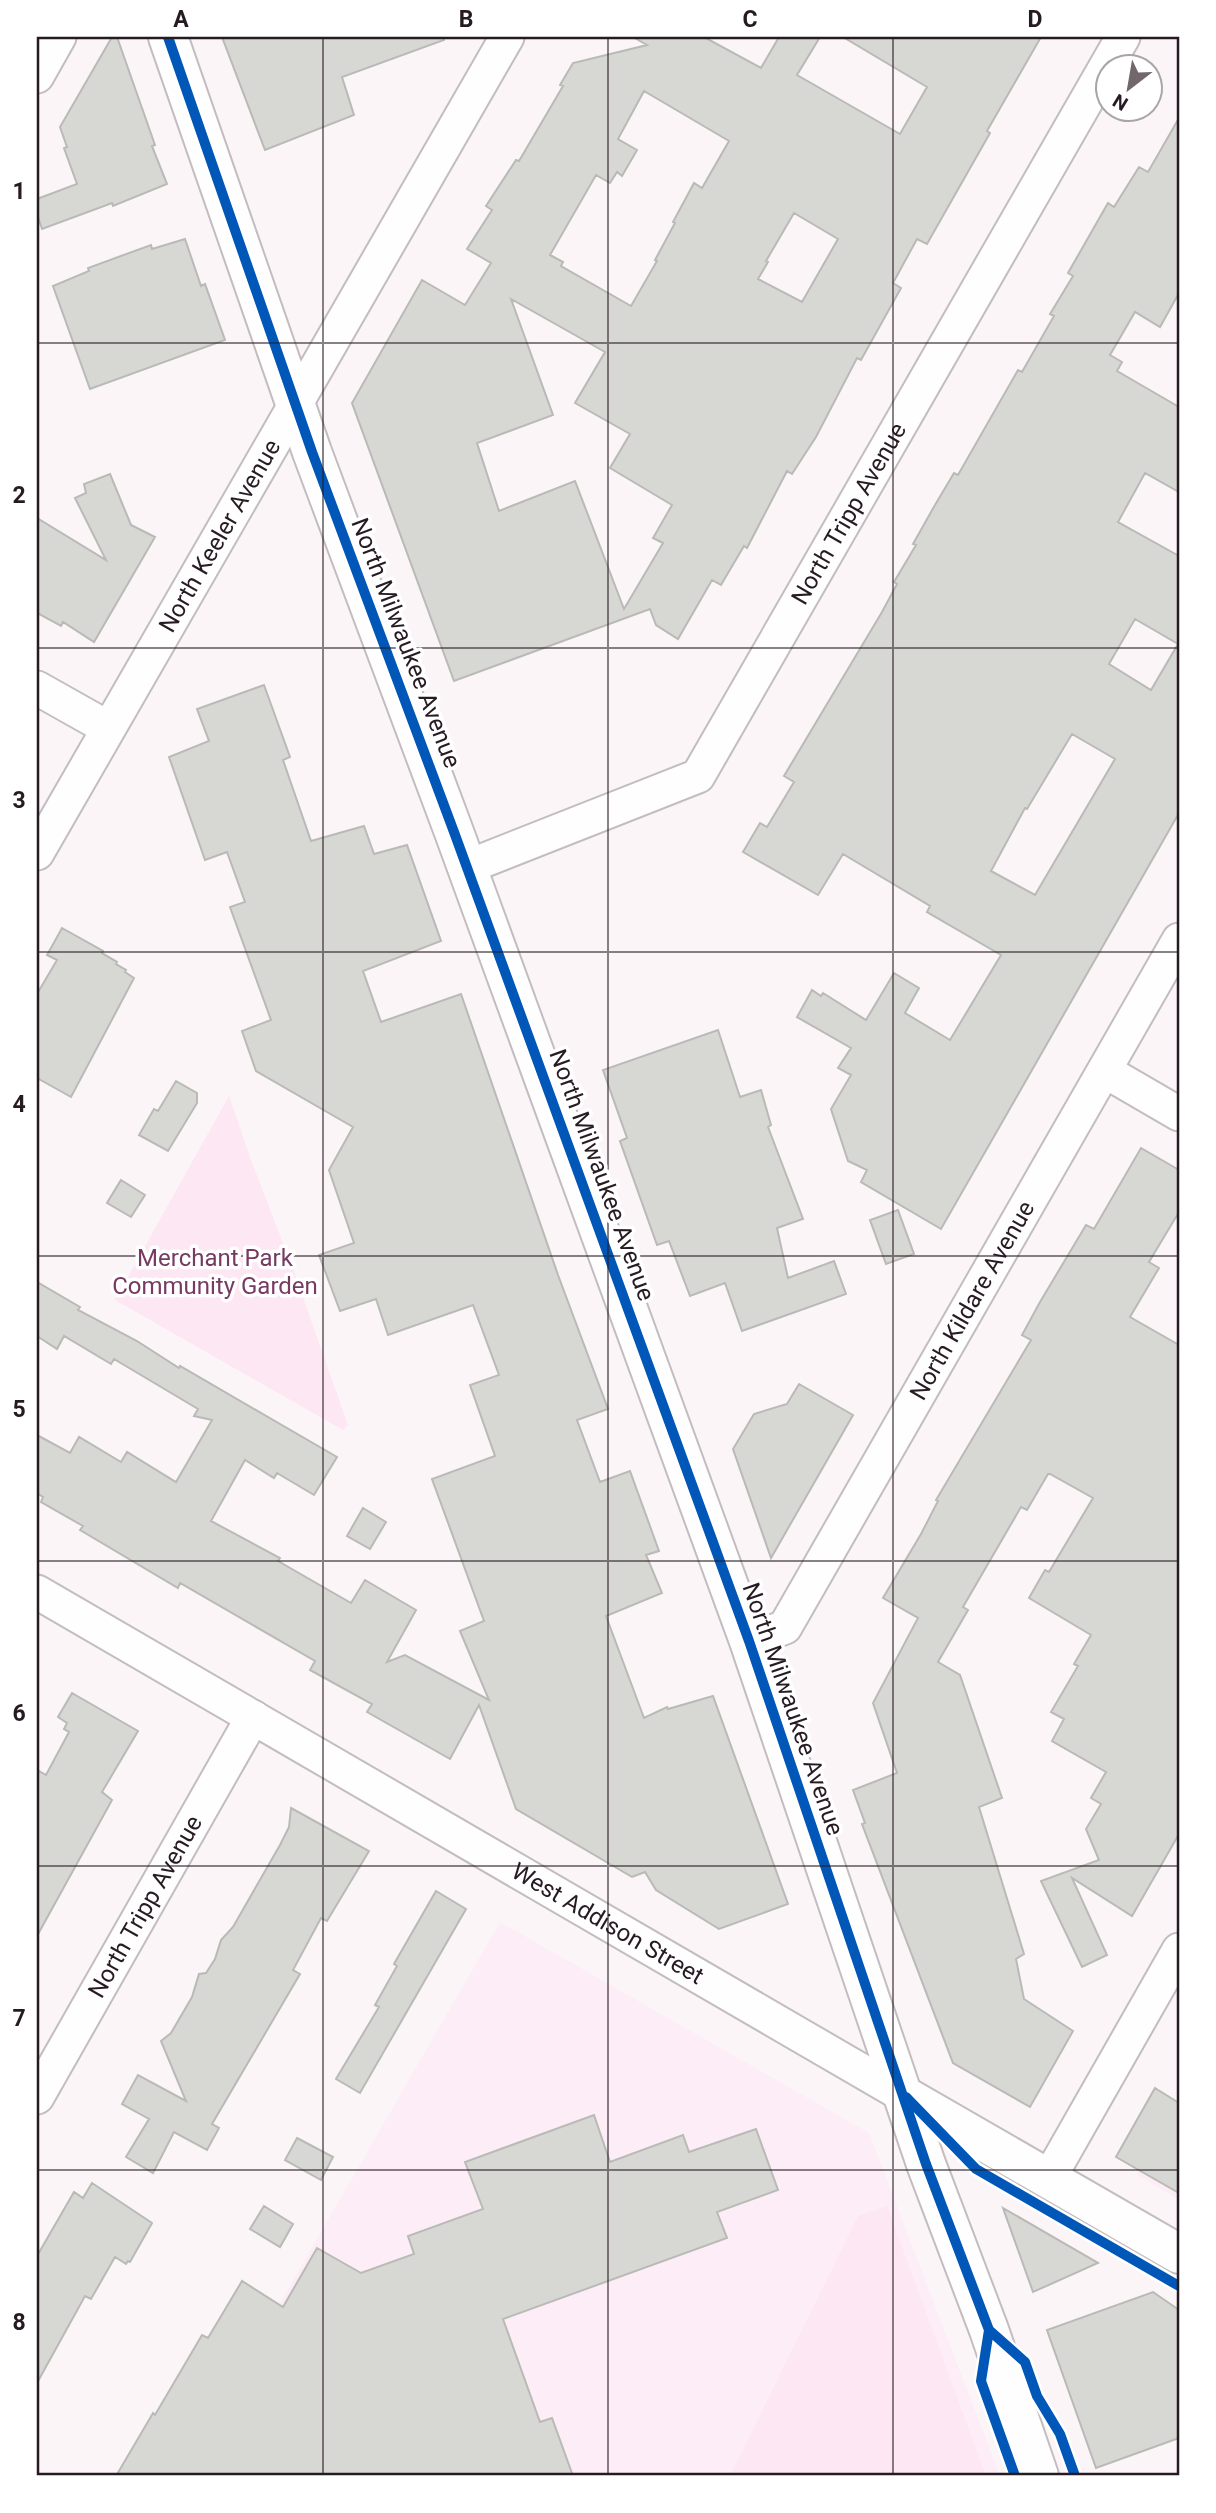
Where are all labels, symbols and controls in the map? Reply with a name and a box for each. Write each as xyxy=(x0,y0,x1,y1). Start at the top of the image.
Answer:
text: A xyxy=(173,6,189,33)
text: B xyxy=(459,6,473,33)
text: C xyxy=(742,6,758,33)
text: D xyxy=(1028,6,1042,33)
north arrow xyxy=(1094,52,1164,122)
text: N xyxy=(1109,89,1132,115)
text: 1 xyxy=(12,178,26,205)
street label: North Tripp Avenue xyxy=(786,418,912,609)
street label: North Keeler Avenue xyxy=(153,434,286,637)
text: 2 xyxy=(12,482,26,509)
street label: North Milwaukee Avenue xyxy=(345,514,467,772)
text: 3 xyxy=(12,787,26,814)
street label: North Milwaukee Avenue xyxy=(543,1046,661,1304)
text: 4 xyxy=(12,1091,26,1118)
street label: North Kildare Avenue xyxy=(904,1196,1040,1405)
park label: Merchant Park Community Garden xyxy=(112,1244,318,1300)
text: 5 xyxy=(12,1396,26,1423)
street label: North Milwaukee Avenue xyxy=(737,1579,849,1839)
text: 6 xyxy=(12,1700,26,1727)
street label: North Tripp Avenue xyxy=(82,1811,208,2003)
street label: West Addison Street xyxy=(507,1857,709,1990)
text: 7 xyxy=(12,2005,26,2032)
text: 8 xyxy=(12,2309,26,2336)

